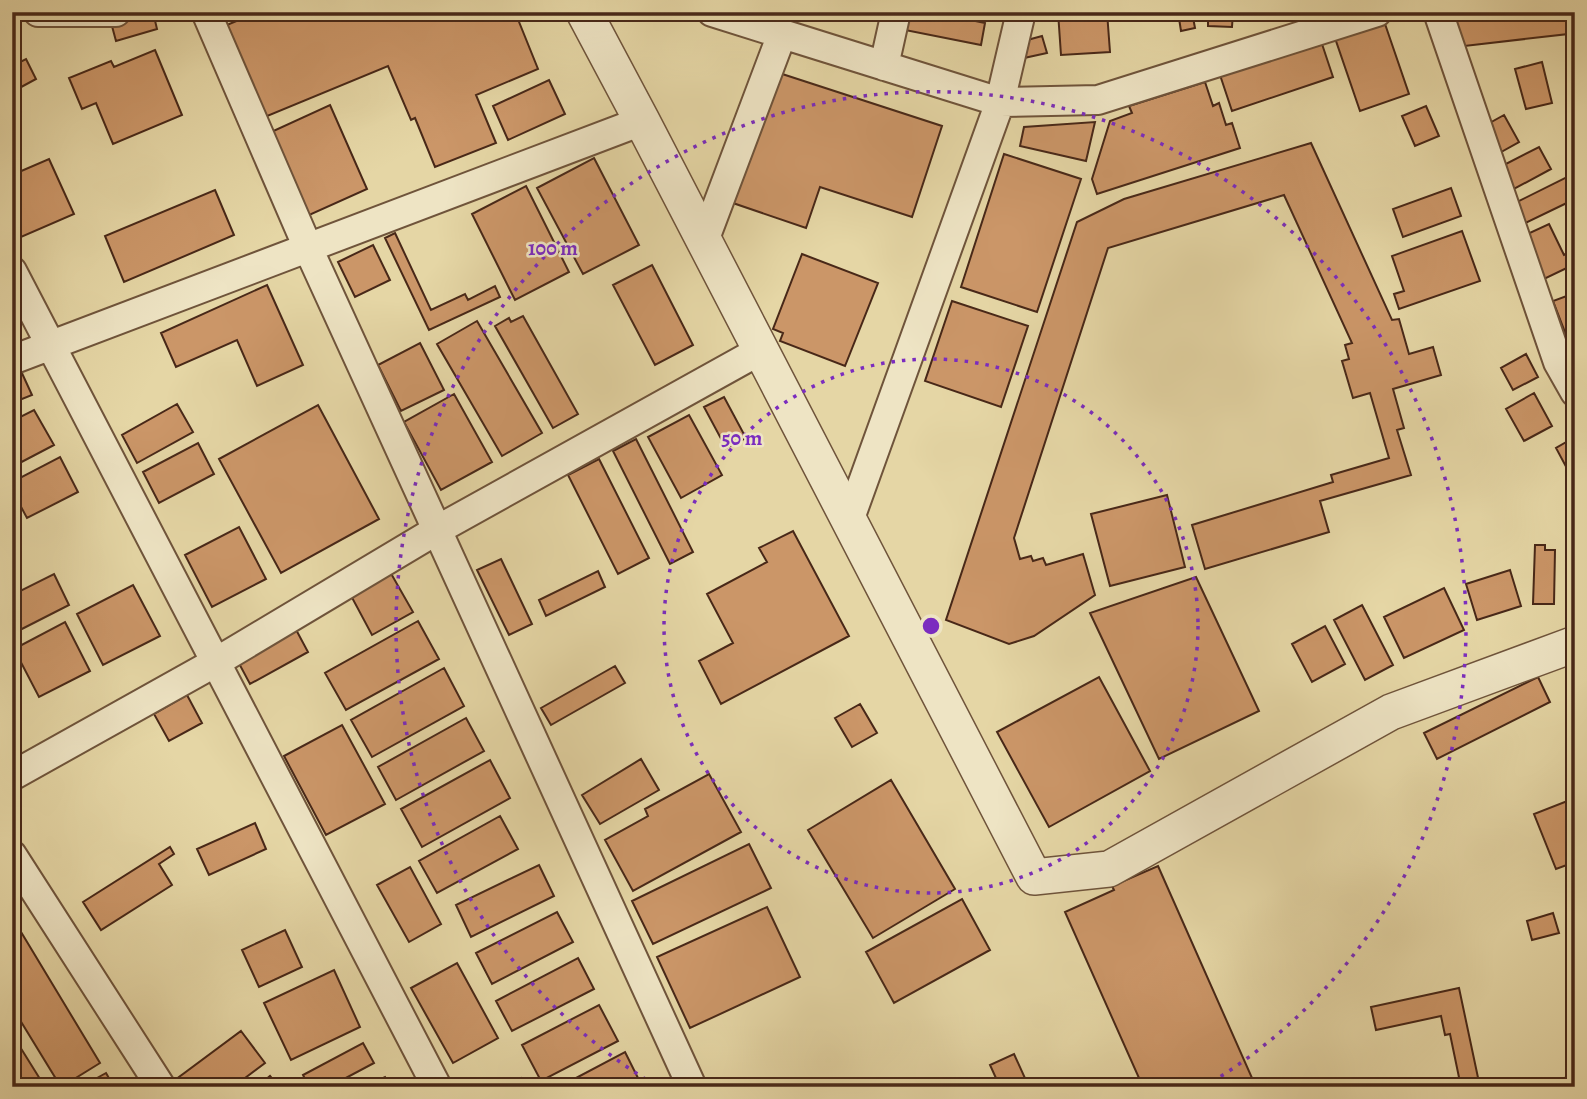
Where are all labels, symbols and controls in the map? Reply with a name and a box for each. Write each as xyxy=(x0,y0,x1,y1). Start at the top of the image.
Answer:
text: 100 m xyxy=(528,234,578,262)
text: 50 m xyxy=(722,424,763,452)
centre of rings xyxy=(919,614,943,638)

